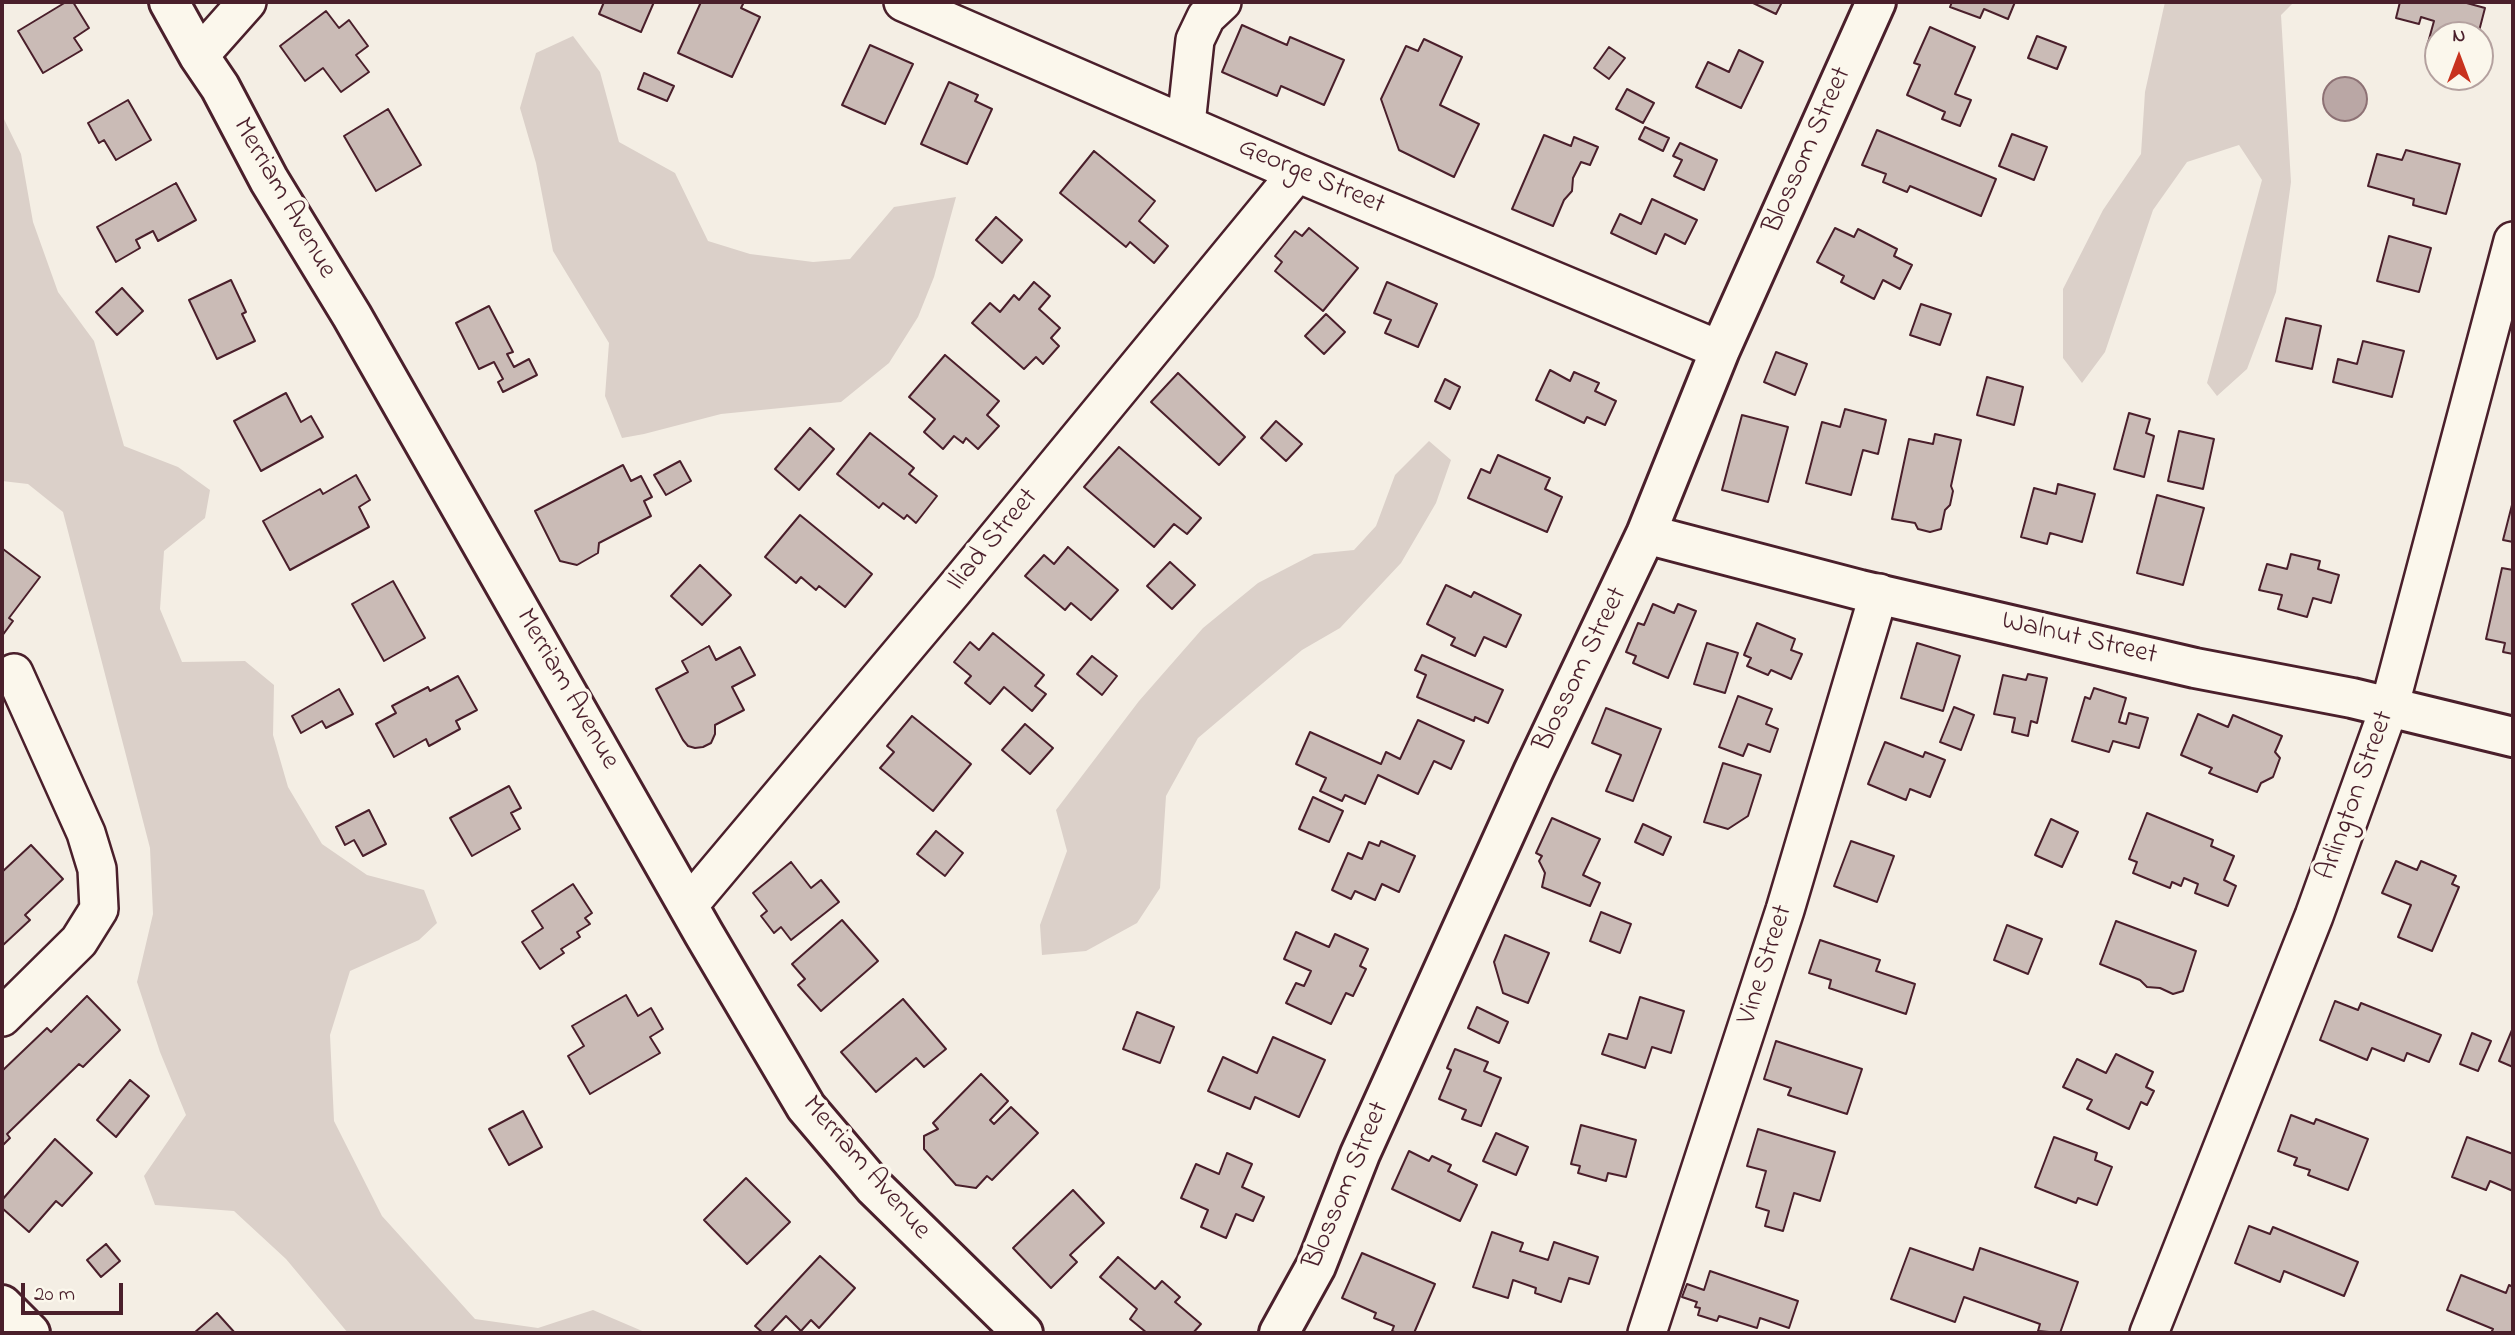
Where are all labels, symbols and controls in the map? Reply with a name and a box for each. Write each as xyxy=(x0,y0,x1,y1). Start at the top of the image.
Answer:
north arrow xyxy=(2424,21,2494,91)
text: N xyxy=(2453,23,2465,50)
street label: Blossom Street xyxy=(1757,63,1861,239)
street label: Merriam Avenue xyxy=(224,113,342,285)
street label: George Street xyxy=(1233,132,1389,224)
street label: Iliad Street xyxy=(941,482,1047,600)
street label: Blossom Street xyxy=(1528,582,1636,758)
street label: Merriam Avenue xyxy=(507,604,625,776)
street label: Walnut Street xyxy=(1998,606,2160,674)
street label: Arlington Street xyxy=(2311,707,2403,885)
street label: Vine Street xyxy=(1732,901,1802,1029)
street label: Merriam Avenue xyxy=(793,1090,937,1248)
street label: Blossom Street xyxy=(1298,1097,1398,1275)
scale bar xyxy=(24,1268,126,1312)
text: 20 m xyxy=(34,1280,75,1310)

